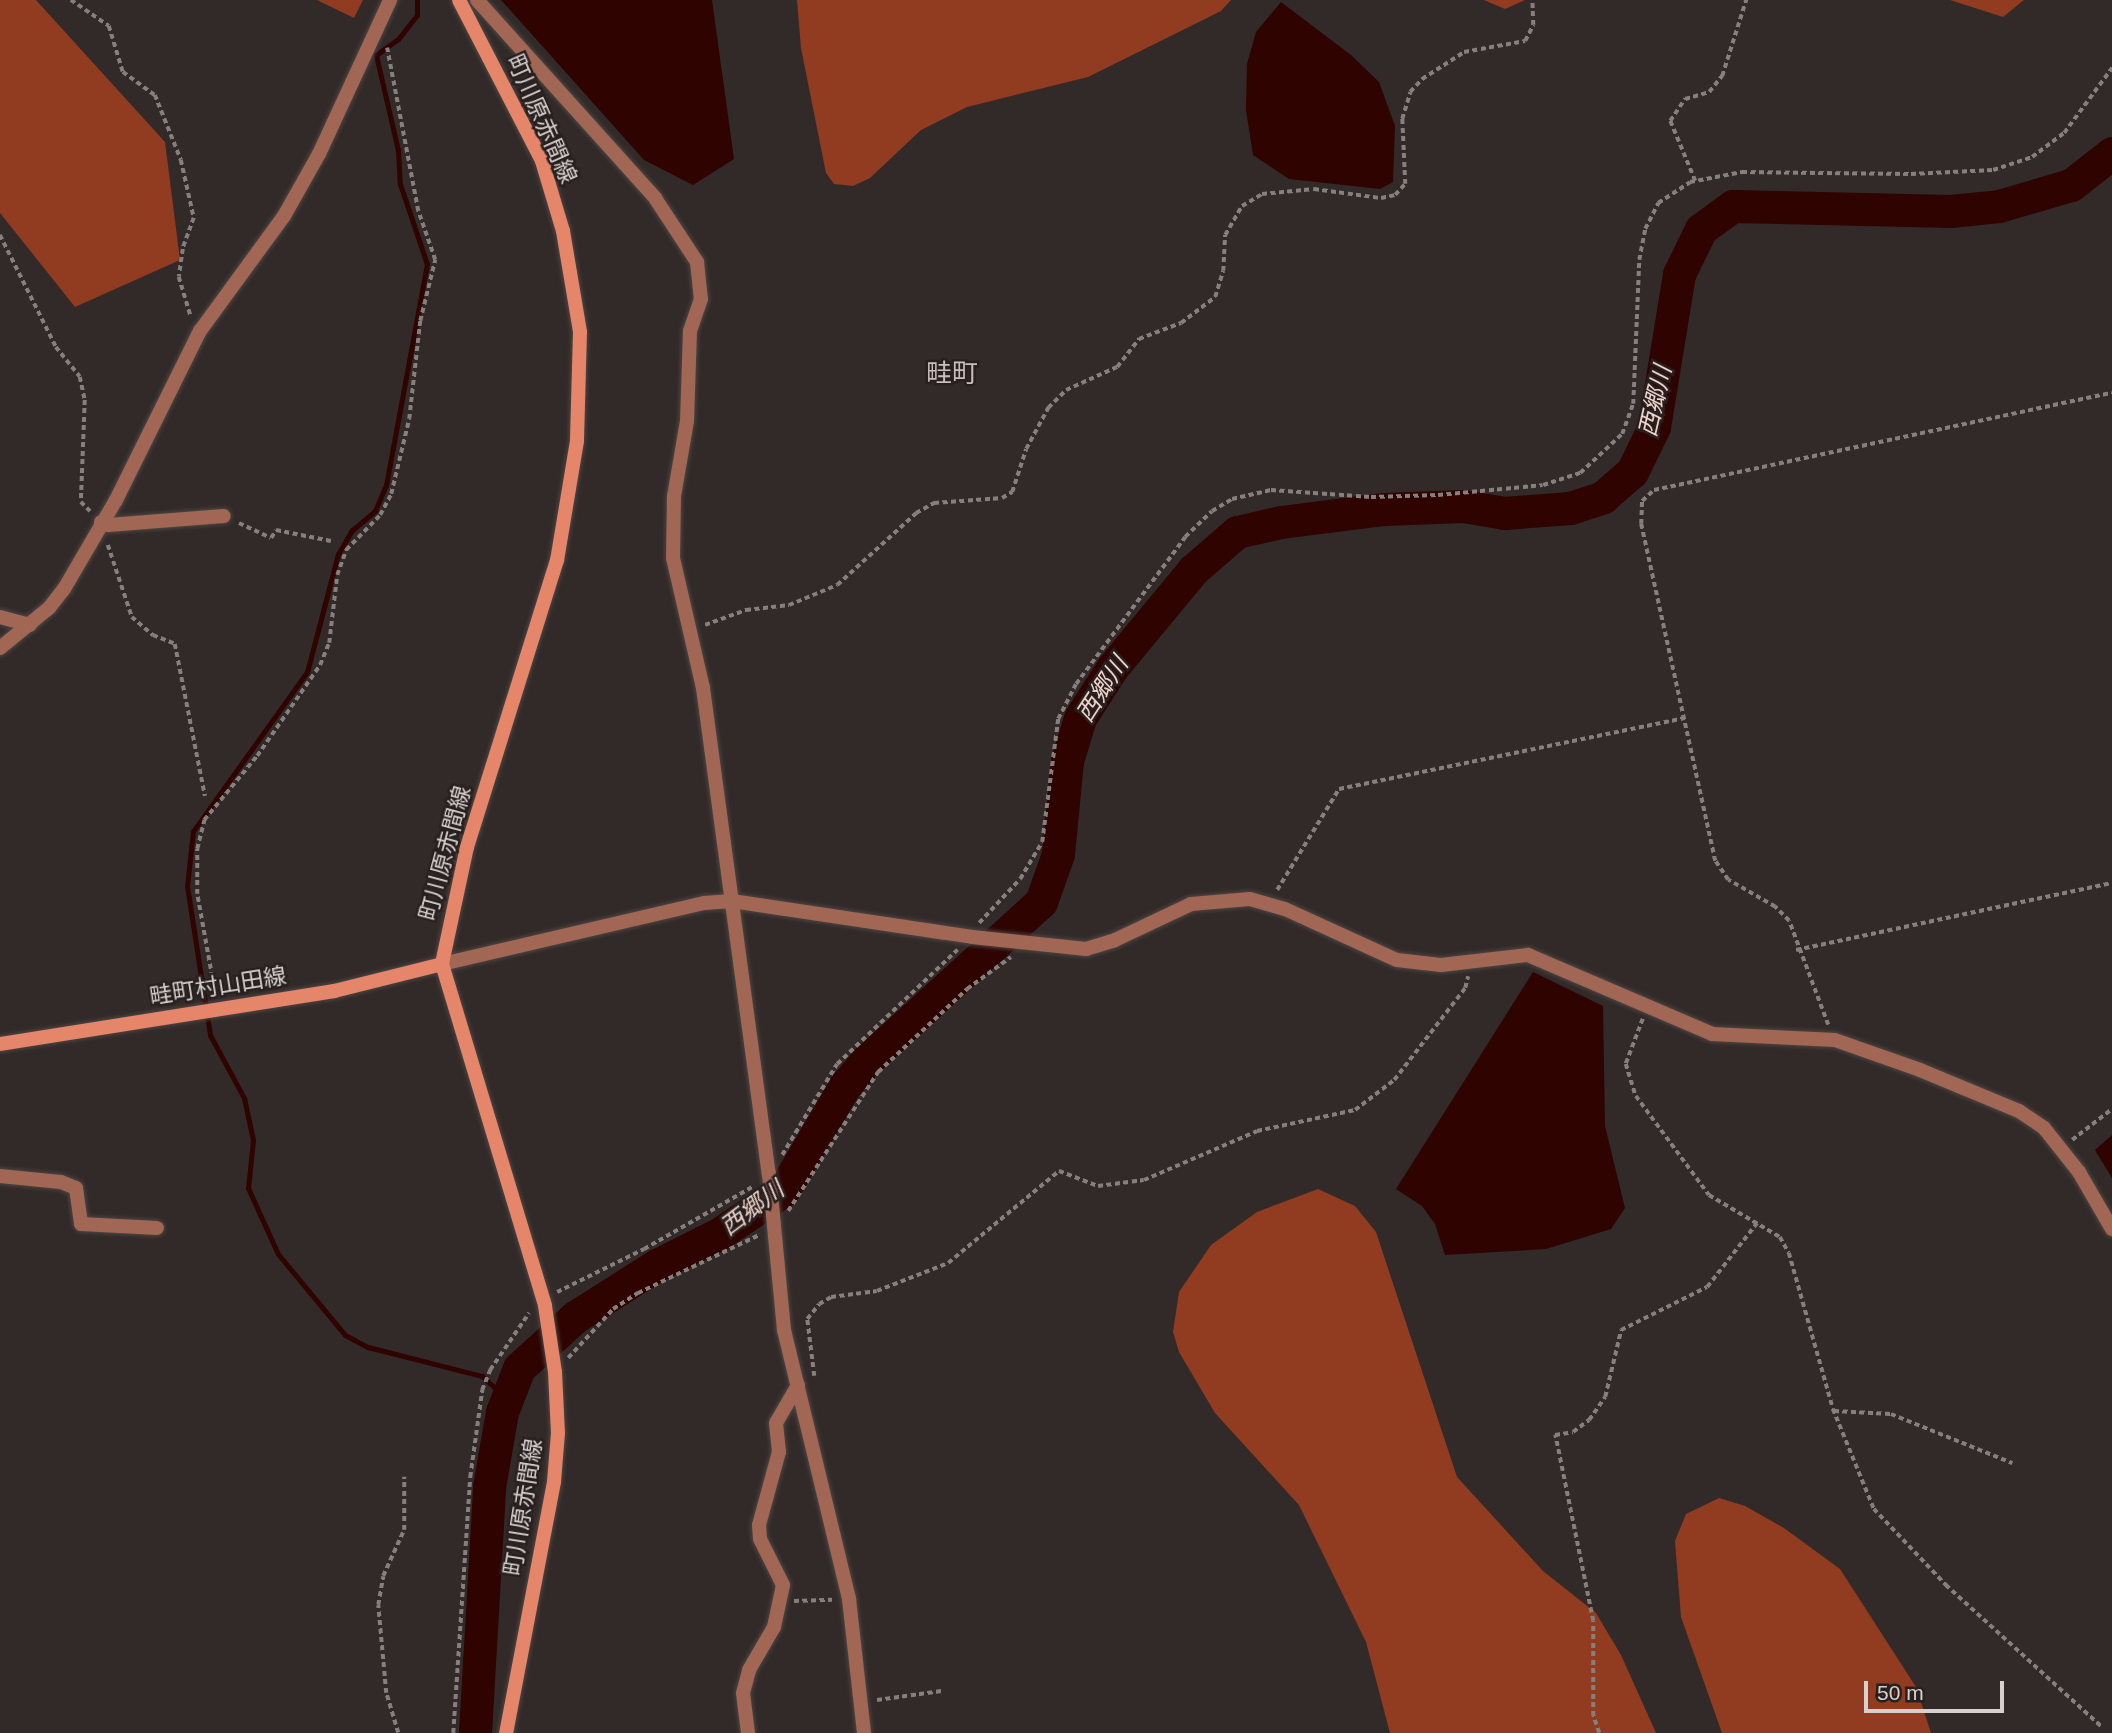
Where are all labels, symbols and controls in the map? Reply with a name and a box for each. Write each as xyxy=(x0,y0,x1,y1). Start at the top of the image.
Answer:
street label: 町川原赤間線 xyxy=(501,50,583,188)
district label: 畦町 xyxy=(926,358,978,390)
water label: 西郷川 xyxy=(1633,363,1677,439)
water label: 西郷川 xyxy=(1070,651,1134,727)
street label: 町川原赤間線 xyxy=(414,783,476,923)
street label: 畦町村山田線 xyxy=(148,962,288,1010)
water label: 西郷川 xyxy=(715,1175,789,1241)
street label: 町川原赤間線 xyxy=(499,1437,547,1577)
scale bar xyxy=(1867,1666,2007,1710)
text: 50 m xyxy=(1877,1681,1924,1704)

